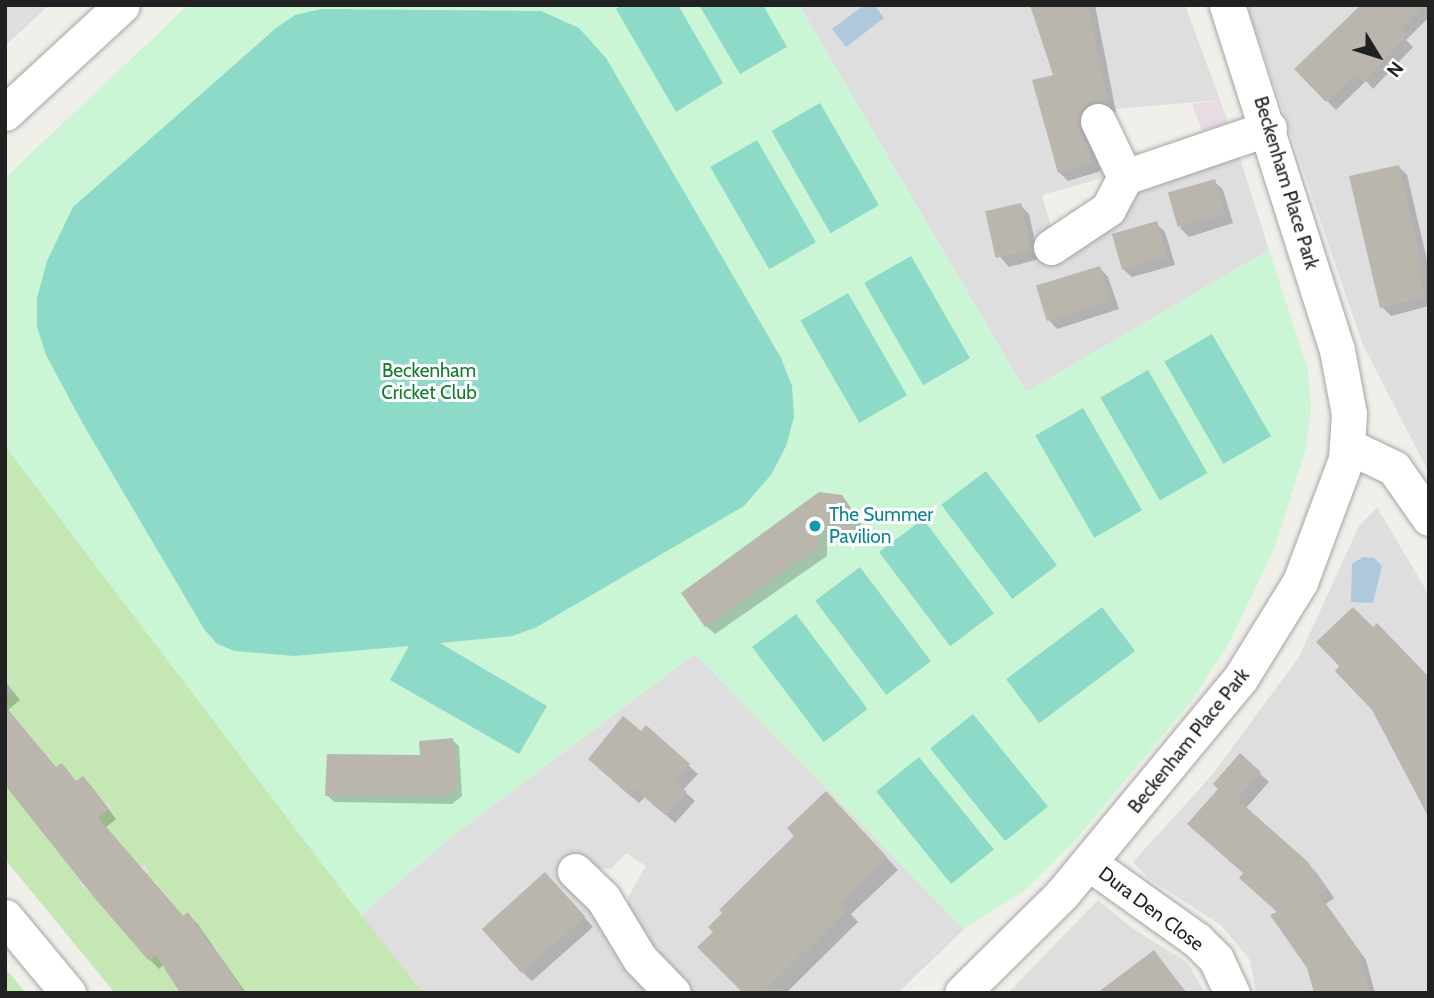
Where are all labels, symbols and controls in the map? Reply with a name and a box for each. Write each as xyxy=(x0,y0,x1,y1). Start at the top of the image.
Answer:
north arrow xyxy=(1343,21,1413,91)
text: N xyxy=(1382,57,1408,82)
street label: Beckenham Place Park xyxy=(1249,94,1323,272)
park label: Beckenham Cricket Club xyxy=(381,360,477,404)
place label: The Summer Pavilion xyxy=(829,504,933,548)
marker: The Summer Pavilion xyxy=(807,518,823,534)
street label: Beckenham Place Park xyxy=(1124,664,1254,818)
street label: Dura Den Close xyxy=(1094,862,1208,956)

